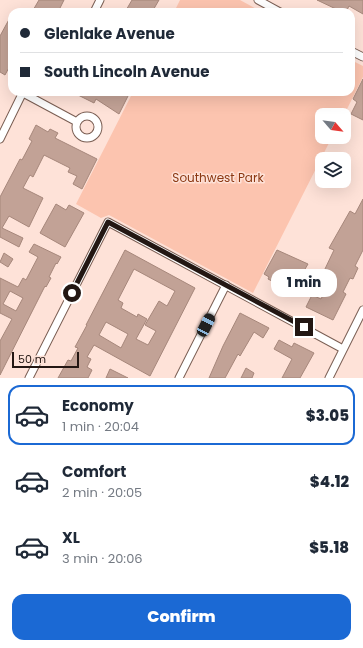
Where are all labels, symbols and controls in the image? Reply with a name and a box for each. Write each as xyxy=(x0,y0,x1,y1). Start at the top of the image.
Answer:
text: Glenlake Avenue xyxy=(44,23,175,44)
text: South Lincoln Avenue xyxy=(44,61,209,82)
north arrow xyxy=(315,108,351,144)
map controls xyxy=(315,108,351,188)
button: layers xyxy=(315,152,351,188)
park label: Southwest Park xyxy=(172,169,264,186)
callout: 1 min xyxy=(271,269,337,297)
text: 1 min xyxy=(287,273,321,292)
route start xyxy=(63,284,81,302)
car xyxy=(195,312,217,338)
route end xyxy=(295,318,313,336)
scale bar xyxy=(12,350,79,369)
text: 50 m xyxy=(18,351,46,367)
text: Economy xyxy=(62,395,134,416)
icon: car xyxy=(14,397,50,433)
text: $3.05 xyxy=(306,405,349,426)
text: 1 min · 20:04 xyxy=(62,417,139,436)
text: Comfort xyxy=(62,461,126,482)
icon: car xyxy=(14,463,50,499)
text: $4.12 xyxy=(310,471,349,492)
text: 2 min · 20:05 xyxy=(62,483,142,502)
text: XL xyxy=(62,527,80,548)
icon: car xyxy=(14,529,50,565)
text: $5.18 xyxy=(309,537,349,558)
text: 3 min · 20:06 xyxy=(62,549,143,568)
button: Confirm xyxy=(12,594,351,640)

